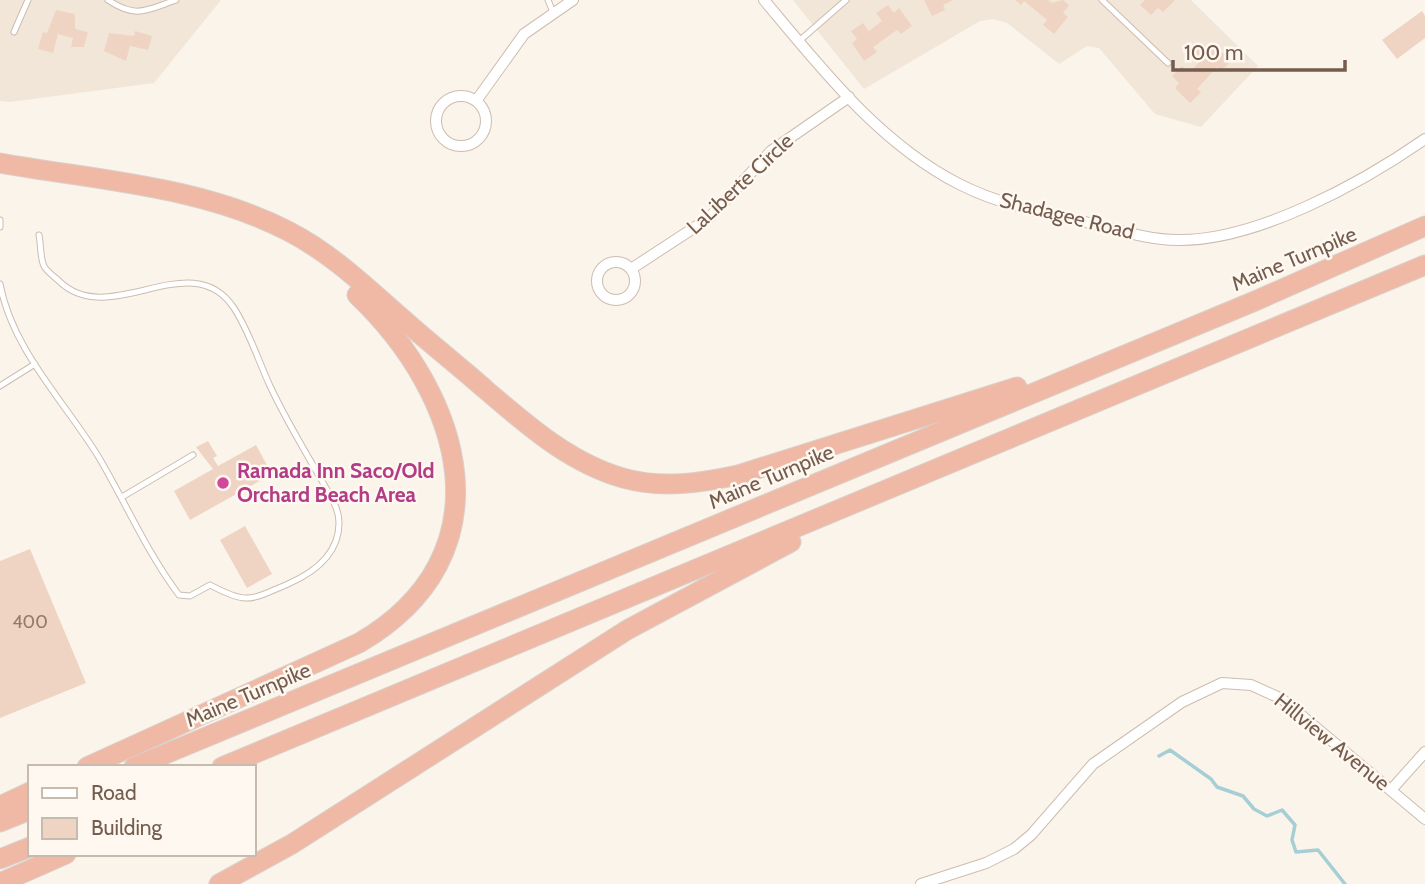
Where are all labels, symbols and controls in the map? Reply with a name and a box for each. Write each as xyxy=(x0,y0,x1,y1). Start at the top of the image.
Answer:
scale bar xyxy=(1173,28,1344,72)
text: 100 m xyxy=(1184,40,1243,65)
street label: LaLiberte Circle xyxy=(681,128,798,239)
street label: Shadagee Road xyxy=(997,187,1137,244)
street label: Maine Turnpike xyxy=(1228,221,1360,296)
street label: Maine Turnpike xyxy=(705,439,837,514)
place label: Ramada Inn Saco/Old Orchard Beach Area xyxy=(237,458,435,507)
marker: Ramada Inn Saco/Old Orchard Beach Area xyxy=(215,475,231,491)
house number: 400 xyxy=(12,611,48,633)
street label: Maine Turnpike xyxy=(182,657,314,732)
street label: Hillview Avenue xyxy=(1270,688,1395,796)
legend xyxy=(28,765,256,856)
text: Road xyxy=(91,780,137,805)
text: Building xyxy=(91,815,163,840)

